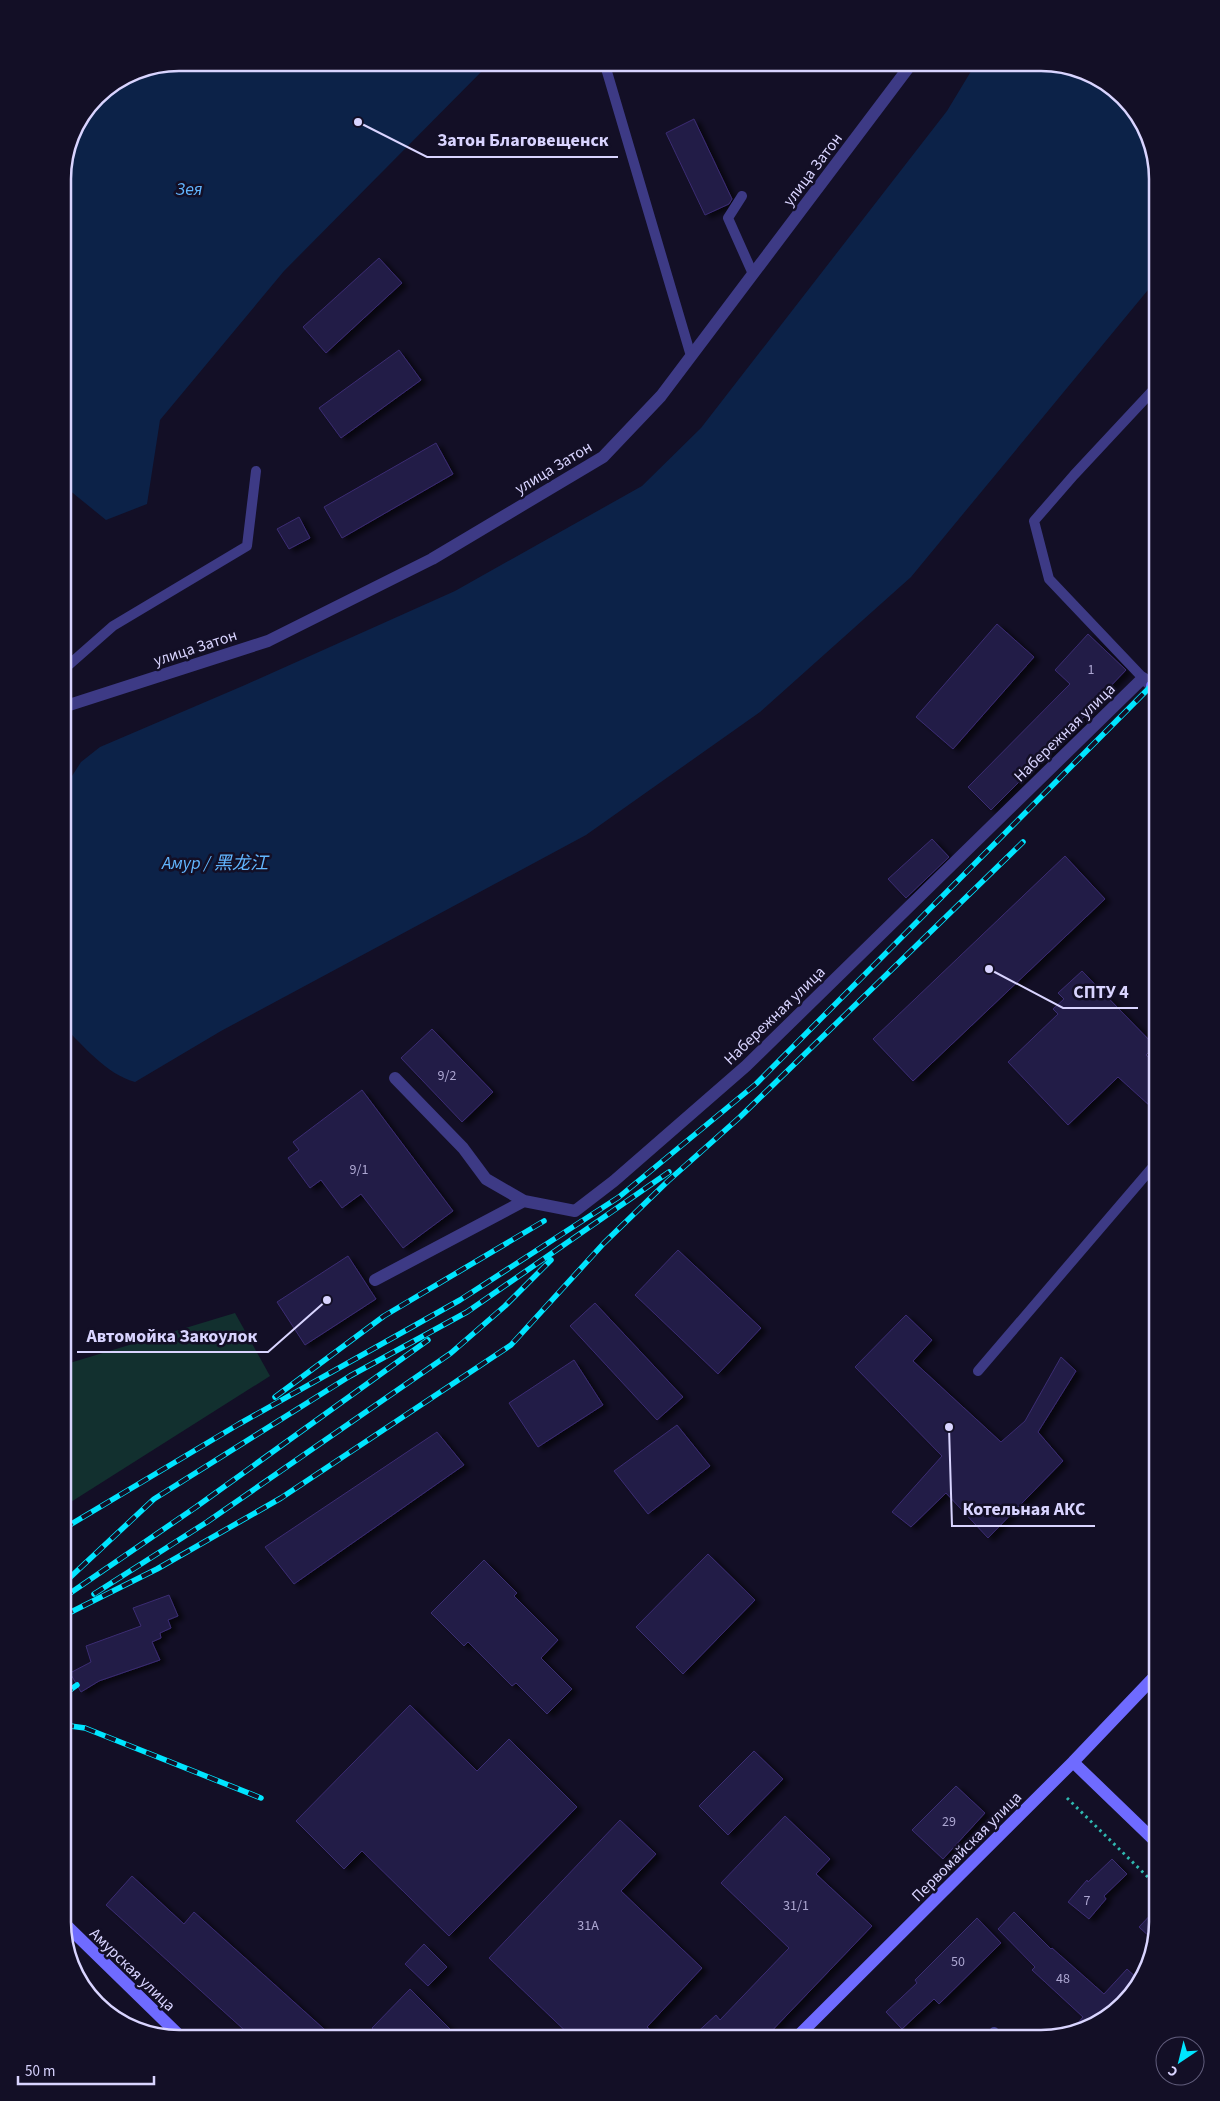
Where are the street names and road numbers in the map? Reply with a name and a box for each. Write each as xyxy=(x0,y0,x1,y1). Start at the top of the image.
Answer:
street label: улица Затон xyxy=(778,128,848,211)
street label: улица Затон xyxy=(511,436,596,500)
street label: улица Затон xyxy=(151,624,240,672)
street label: Набережная улица xyxy=(1009,678,1120,787)
street label: Набережная улица xyxy=(719,961,830,1070)
street label: Первомайская улица xyxy=(907,1787,1027,1907)
street label: Амурская улица xyxy=(84,1923,180,2016)

